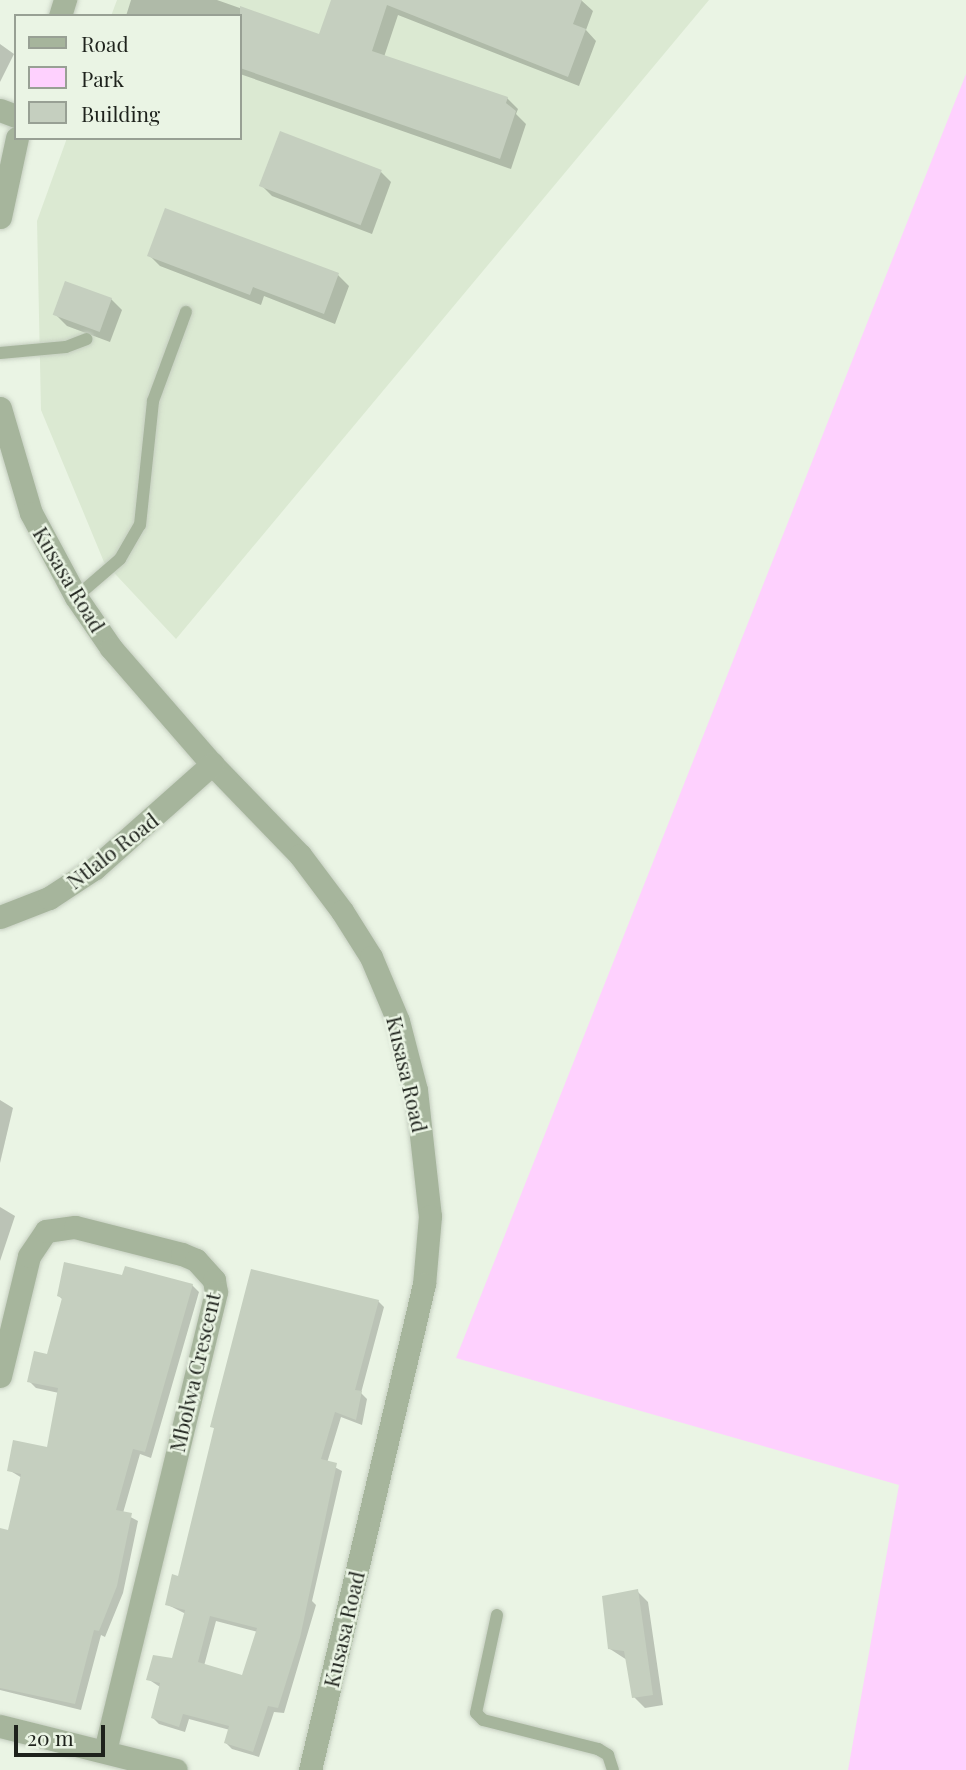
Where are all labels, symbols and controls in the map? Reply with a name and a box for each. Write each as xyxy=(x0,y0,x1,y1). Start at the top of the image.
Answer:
legend xyxy=(14,14,242,140)
text: Road xyxy=(81,29,129,57)
text: Park xyxy=(81,64,124,92)
text: Building xyxy=(81,99,160,127)
street label: Kusasa Road xyxy=(29,522,111,636)
street label: Ntlalo Road xyxy=(61,807,163,893)
street label: Kusasa Road xyxy=(382,1013,434,1135)
street label: Mbolwa Crescent xyxy=(163,1290,225,1454)
street label: Kusasa Road xyxy=(317,1568,369,1690)
scale bar xyxy=(18,1710,108,1754)
text: 20 m xyxy=(27,1723,74,1751)

